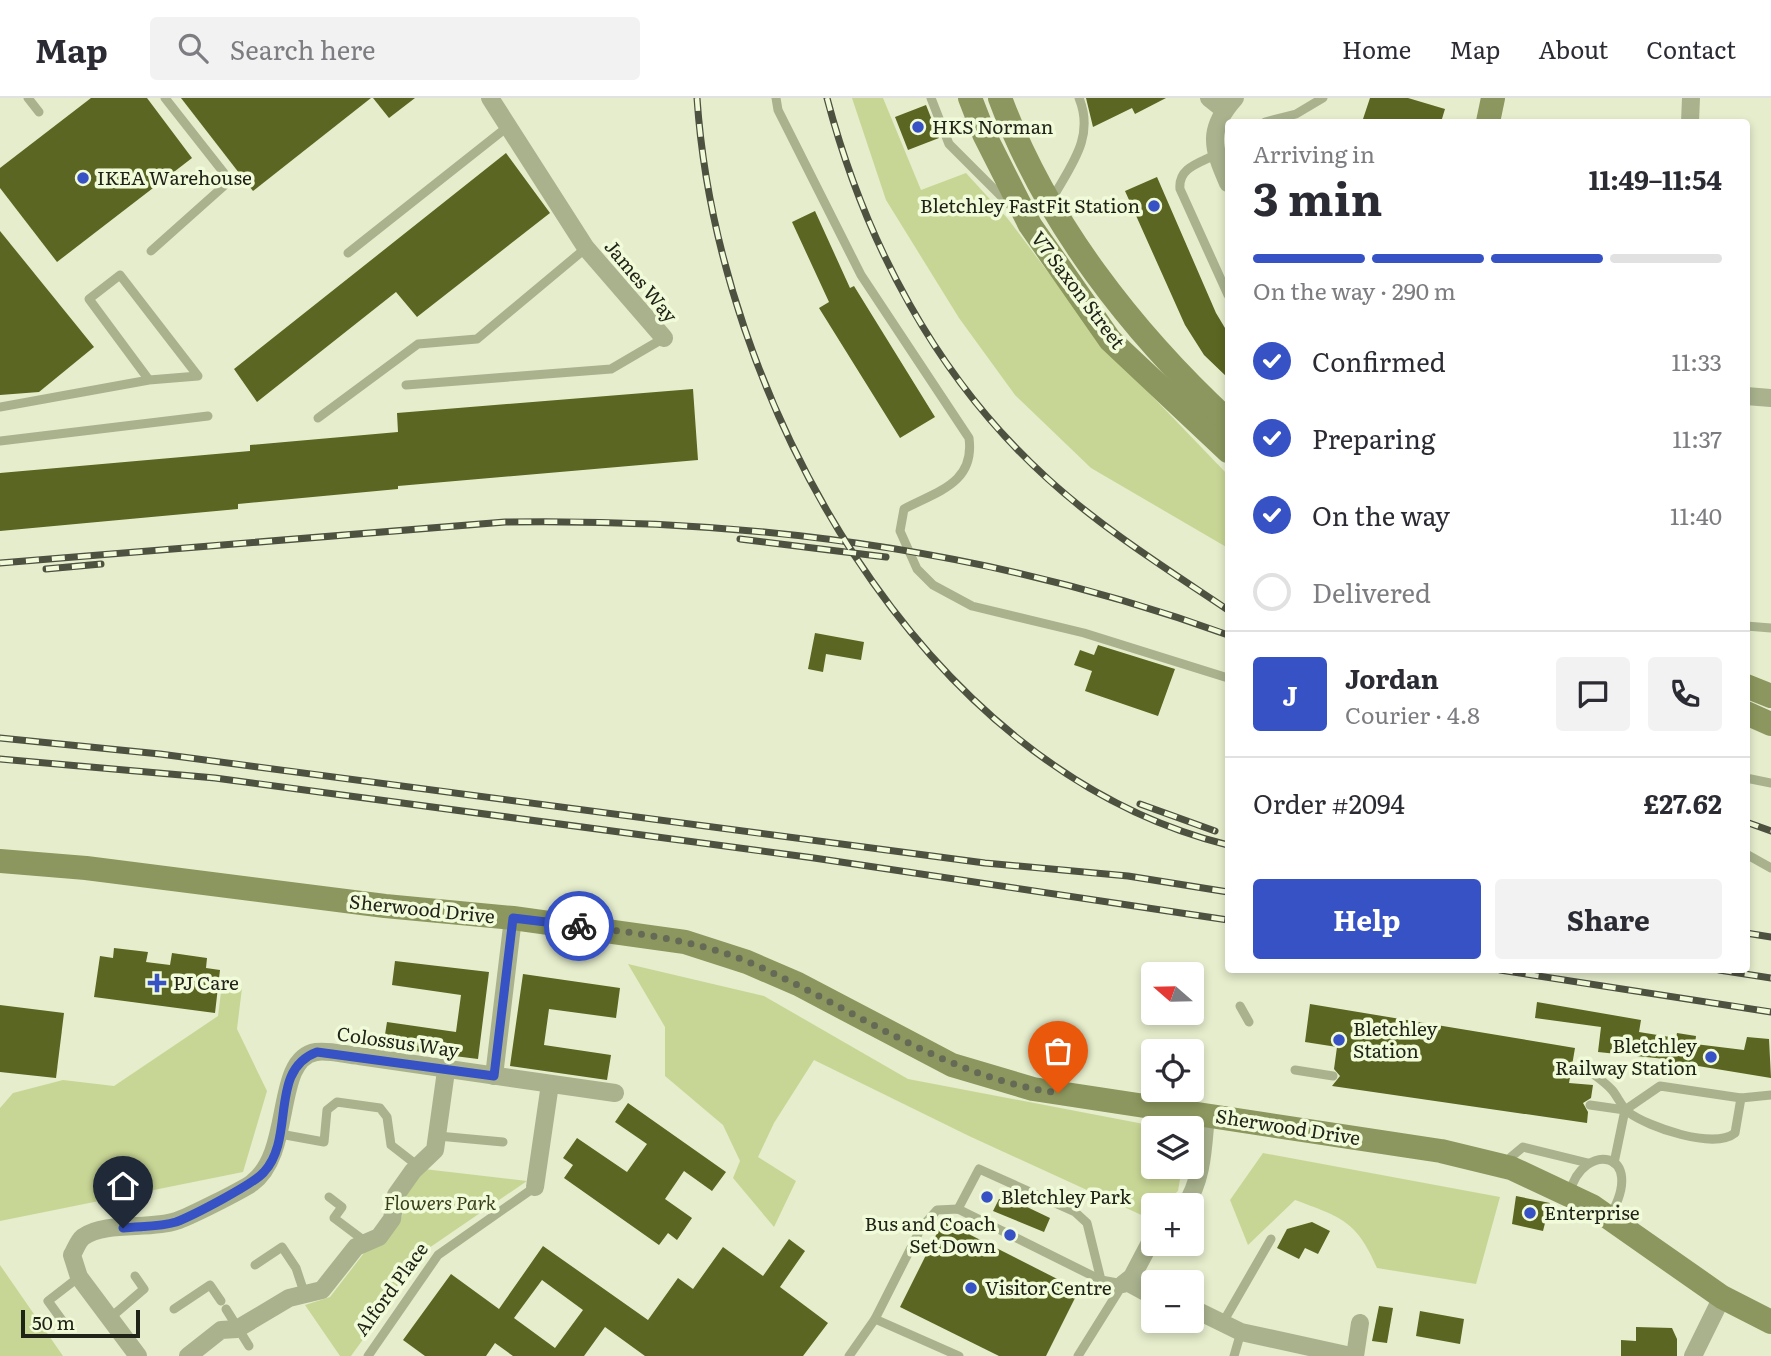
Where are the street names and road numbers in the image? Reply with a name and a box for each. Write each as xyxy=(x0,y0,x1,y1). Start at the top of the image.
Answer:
street label: V7 Saxon Street xyxy=(1025,225,1133,354)
street label: James Way xyxy=(599,233,685,328)
street label: Sherwood Drive xyxy=(348,886,496,930)
street label: Colossus Way xyxy=(335,1019,461,1063)
street label: Sherwood Drive xyxy=(1214,1101,1363,1151)
street label: Alford Place xyxy=(347,1236,434,1341)

